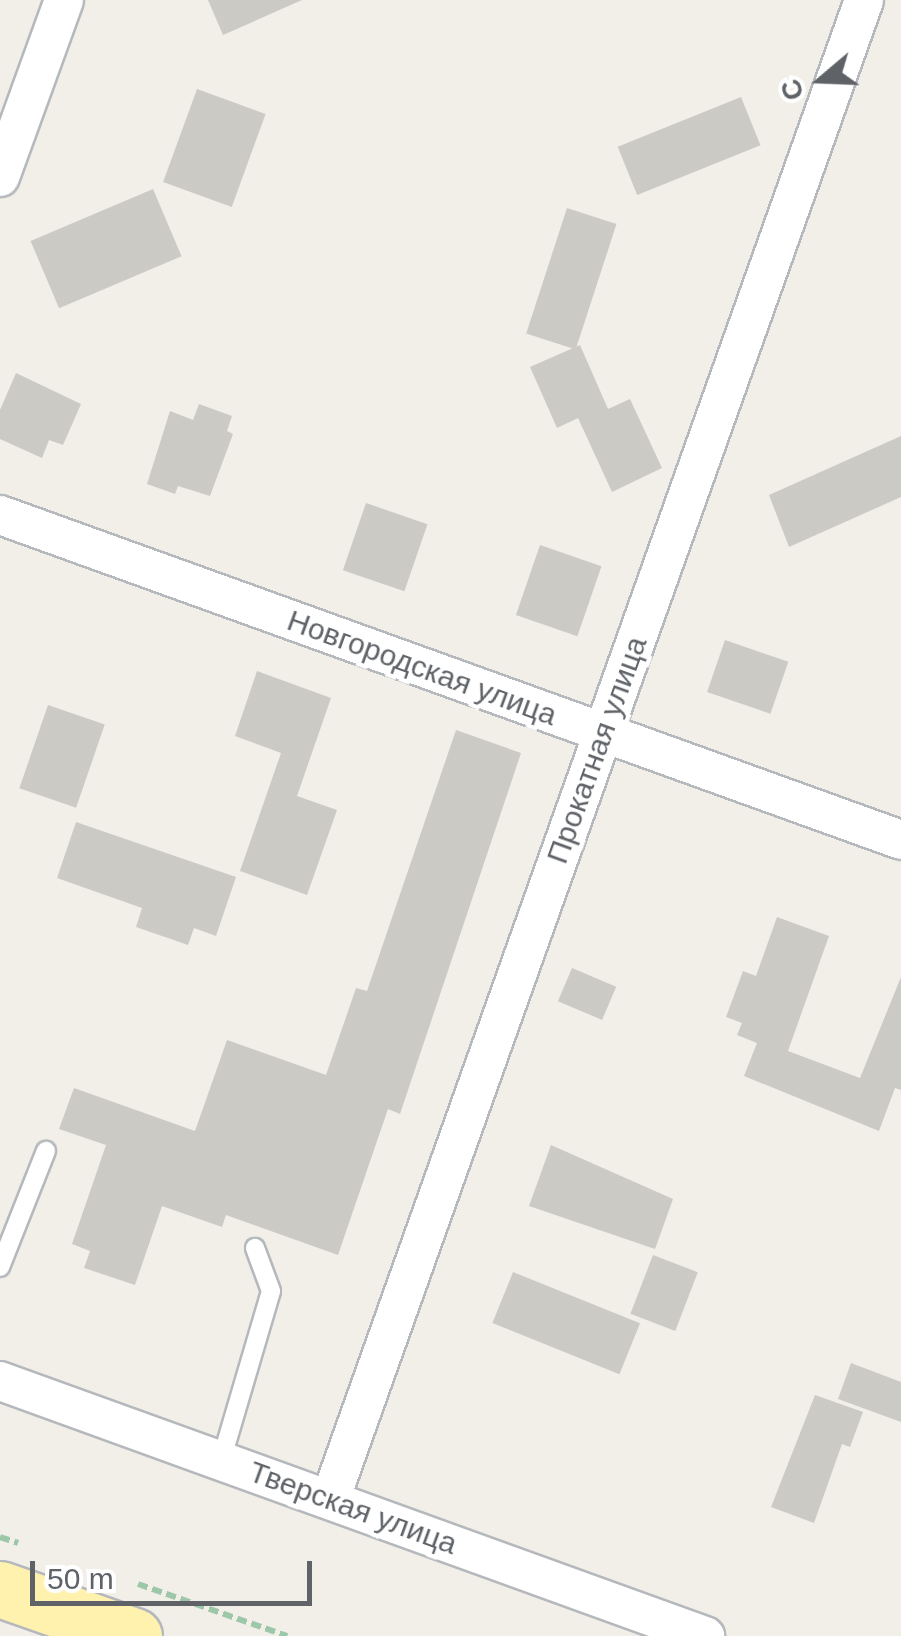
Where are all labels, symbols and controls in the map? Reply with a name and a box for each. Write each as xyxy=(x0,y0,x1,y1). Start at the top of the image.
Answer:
north arrow xyxy=(771,30,871,130)
text: С xyxy=(774,75,810,105)
street label: Новгородская улица xyxy=(282,603,562,733)
street label: Прокатная улица xyxy=(539,632,655,868)
street label: Тверская улица xyxy=(244,1454,462,1562)
scale bar xyxy=(35,1541,318,1603)
text: 50 m xyxy=(47,1562,114,1595)

